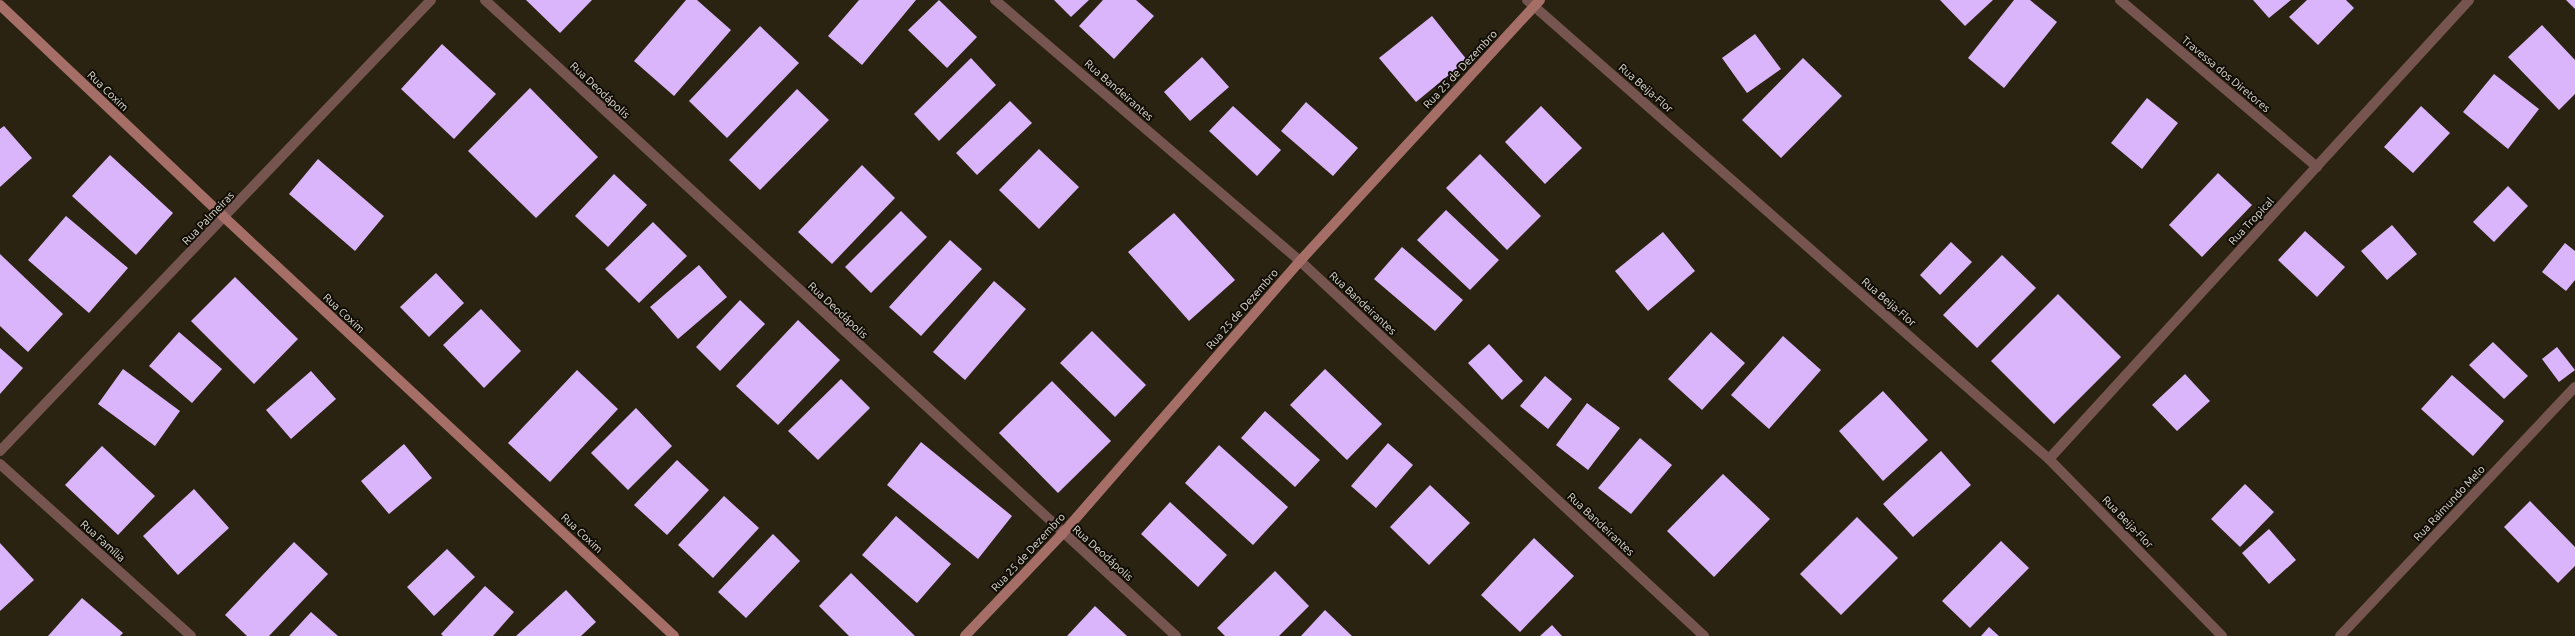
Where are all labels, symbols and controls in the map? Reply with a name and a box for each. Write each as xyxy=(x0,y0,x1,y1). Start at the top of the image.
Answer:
street label: Rua 25 de Dezembro xyxy=(1421,27,1499,111)
street label: Travessa dos Diretores xyxy=(2180,34,2273,114)
street label: Rua Bandeirantes xyxy=(1082,57,1156,123)
street label: Rua Deodápolis xyxy=(568,59,632,121)
street label: Rua Beija-Flor xyxy=(1616,61,1676,115)
street label: Rua Coxim xyxy=(85,69,131,113)
street label: Rua Palmeiras xyxy=(180,189,236,247)
street label: Rua Tropical xyxy=(2226,195,2276,247)
street label: Rua 25 de Dezembro xyxy=(1204,266,1280,352)
street label: Rua Bandeirantes xyxy=(1327,269,1399,337)
street label: Rua Beija-Flor xyxy=(1859,275,1919,329)
street label: Rua Deodápolis xyxy=(806,279,870,341)
street label: Rua Coxim xyxy=(321,291,367,335)
street label: Rua Raimundo Melo xyxy=(2411,463,2487,543)
street label: Rua Bandeirantes xyxy=(1565,490,1637,558)
street label: Rua Beija-Flor xyxy=(2100,493,2156,551)
street label: Rua 25 de Dezembro xyxy=(989,510,1067,594)
street label: Rua Coxim xyxy=(559,511,605,555)
street label: Rua Família xyxy=(78,518,128,564)
street label: Rua Deodápolis xyxy=(1070,523,1136,583)

